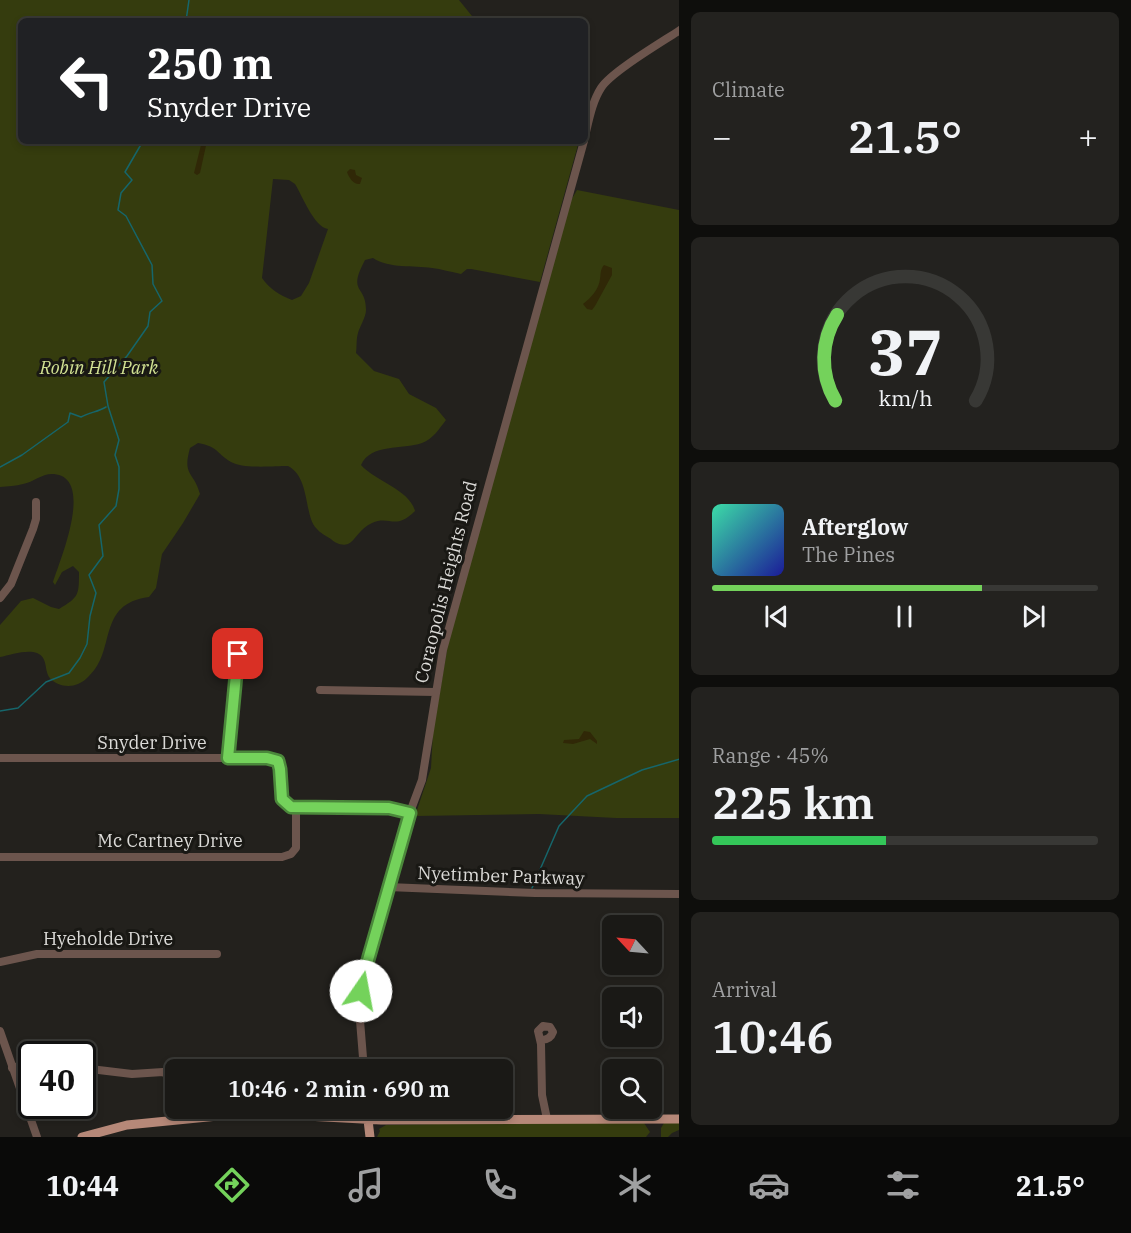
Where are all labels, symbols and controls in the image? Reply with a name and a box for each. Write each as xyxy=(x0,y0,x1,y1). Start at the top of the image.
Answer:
text: 250 m xyxy=(147,36,273,91)
icon: left xyxy=(48,42,126,120)
text: Climate xyxy=(712,76,785,103)
text: Snyder Drive xyxy=(147,89,311,124)
text: 21.5° xyxy=(848,107,962,165)
text: − xyxy=(712,115,732,158)
text: + xyxy=(1078,115,1098,158)
text: 37 xyxy=(868,311,942,392)
park label: Robin Hill Park xyxy=(39,356,159,379)
text: km/h xyxy=(878,384,932,412)
street label: Coraopolis Heights Road xyxy=(409,478,482,685)
text: Afterglow xyxy=(802,512,909,541)
text: The Pines xyxy=(802,541,895,568)
icon: previous xyxy=(760,600,793,633)
icon: pause xyxy=(888,600,921,633)
icon: next xyxy=(1017,600,1050,633)
pin xyxy=(212,628,263,679)
icon: arrive xyxy=(221,637,254,670)
street label: Snyder Drive xyxy=(97,731,207,754)
text: Range · 45% xyxy=(712,742,829,769)
text: 225 km xyxy=(712,773,874,831)
street label: Mc Cartney Drive xyxy=(97,829,243,852)
street label: Nyetimber Parkway xyxy=(417,861,585,890)
north arrow xyxy=(602,915,662,975)
map controls xyxy=(602,915,662,1119)
street label: Hyeholde Drive xyxy=(43,927,173,950)
position arrow xyxy=(329,959,393,1023)
text: Arrival xyxy=(712,976,777,1003)
button: sound xyxy=(602,987,662,1047)
text: 10:46 xyxy=(712,1007,833,1065)
speed limit sign: 40 xyxy=(18,1041,96,1119)
button: search xyxy=(602,1059,662,1119)
text: 10:46 · 2 min · 690 m xyxy=(228,1074,450,1103)
icon: directions xyxy=(211,1164,253,1206)
icon: music xyxy=(345,1164,387,1206)
icon: phone xyxy=(479,1164,521,1206)
icon: climate xyxy=(614,1164,656,1206)
icon: car xyxy=(748,1164,790,1206)
icon: filters xyxy=(882,1164,924,1206)
text: 10:44 xyxy=(46,1168,119,1203)
text: 21.5° xyxy=(1016,1168,1085,1203)

